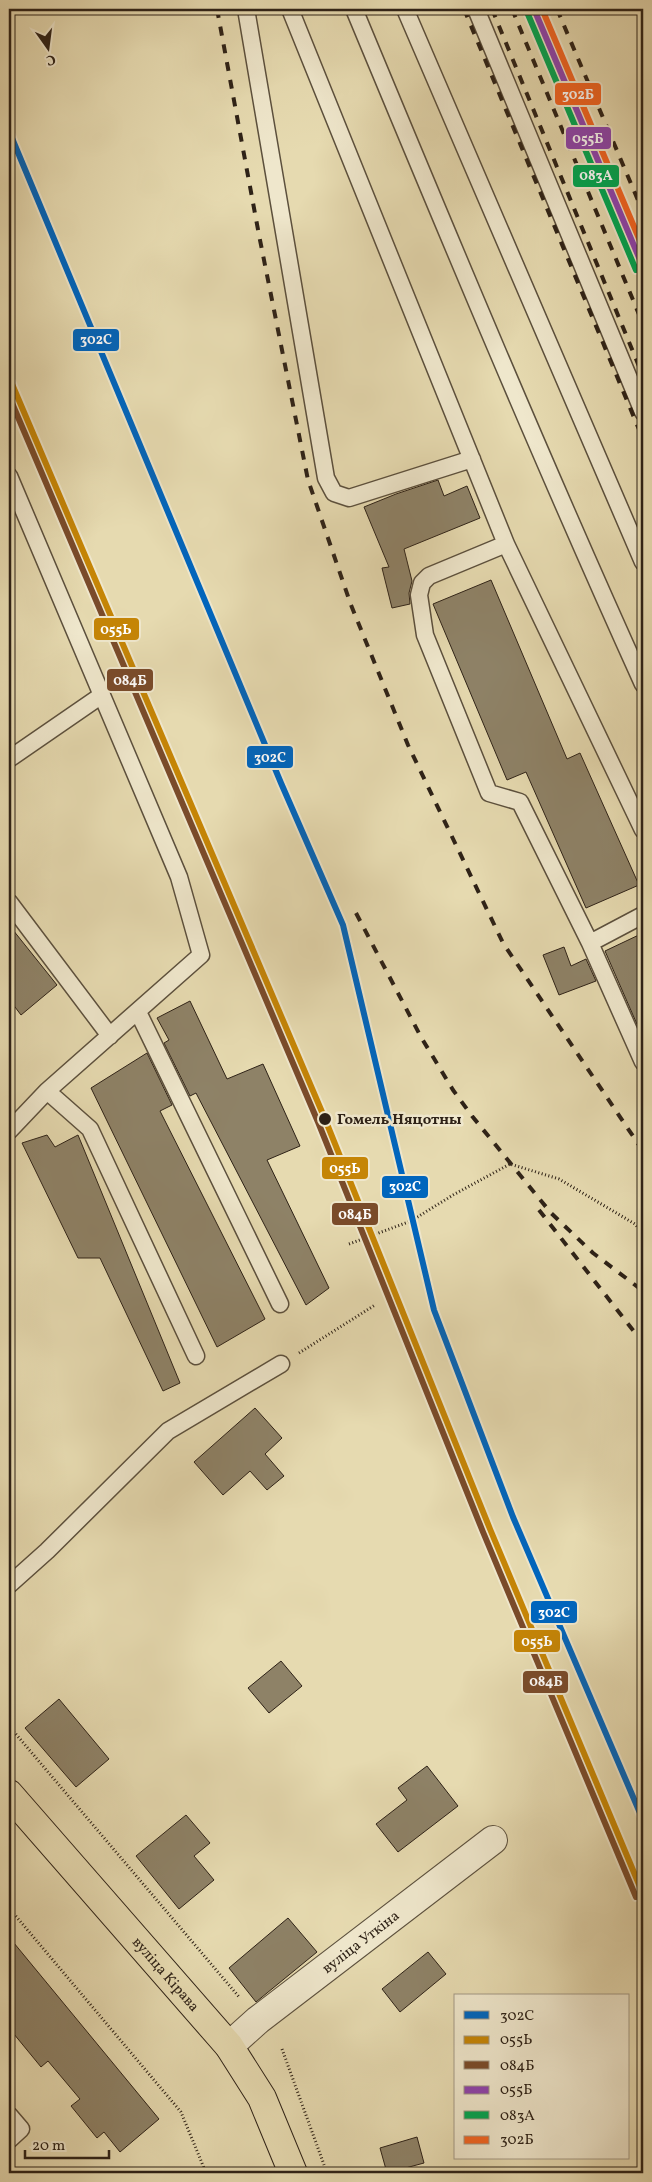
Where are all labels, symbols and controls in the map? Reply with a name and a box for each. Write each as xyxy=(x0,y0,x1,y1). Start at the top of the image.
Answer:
north arrow xyxy=(22,22,72,72)
text: С xyxy=(44,49,57,69)
line badge: 302Б xyxy=(554,82,602,106)
text: 302Б xyxy=(562,86,594,105)
line badge: 055Б xyxy=(565,126,612,150)
text: 055Б xyxy=(572,130,604,149)
line badge: 083А xyxy=(572,164,620,188)
text: 083А xyxy=(579,167,613,186)
line badge: 302С xyxy=(72,328,120,352)
text: 302С xyxy=(80,331,112,350)
line badge: 055Ь xyxy=(93,617,140,641)
text: 055Ь xyxy=(100,621,132,640)
line badge: 084Б xyxy=(106,668,154,692)
text: 084Б xyxy=(113,672,147,691)
line badge: 302С xyxy=(246,745,294,769)
text: 302С xyxy=(254,749,286,768)
place label: Гомель Няцотны xyxy=(337,1110,462,1131)
marker: Гомель Няцотны xyxy=(317,1111,333,1127)
line badge: 055Ь xyxy=(321,1156,369,1180)
text: 055Ь xyxy=(329,1160,361,1179)
line badge: 302С xyxy=(381,1175,429,1199)
text: 302С xyxy=(389,1178,421,1197)
line badge: 084Б xyxy=(331,1202,379,1226)
text: 084Б xyxy=(338,1206,372,1225)
line badge: 302С xyxy=(530,1600,578,1624)
text: 302С xyxy=(538,1604,570,1623)
line badge: 055Ь xyxy=(513,1629,561,1653)
text: 055Ь xyxy=(521,1633,553,1652)
line badge: 084Б xyxy=(522,1670,569,1694)
text: 084Б xyxy=(529,1673,563,1692)
street label: вуліца Уткіна xyxy=(318,1906,405,1979)
street label: вуліца Кірава xyxy=(127,1933,204,2017)
legend xyxy=(454,1994,630,2160)
text: 302С xyxy=(500,2006,534,2027)
text: 055Ь xyxy=(500,2030,533,2051)
text: 084Б xyxy=(500,2056,534,2077)
text: 055Б xyxy=(500,2080,533,2101)
text: 083А xyxy=(500,2106,535,2127)
scale bar xyxy=(25,2127,109,2159)
text: 302Б xyxy=(500,2130,534,2151)
text: 20 m xyxy=(32,2136,65,2157)

